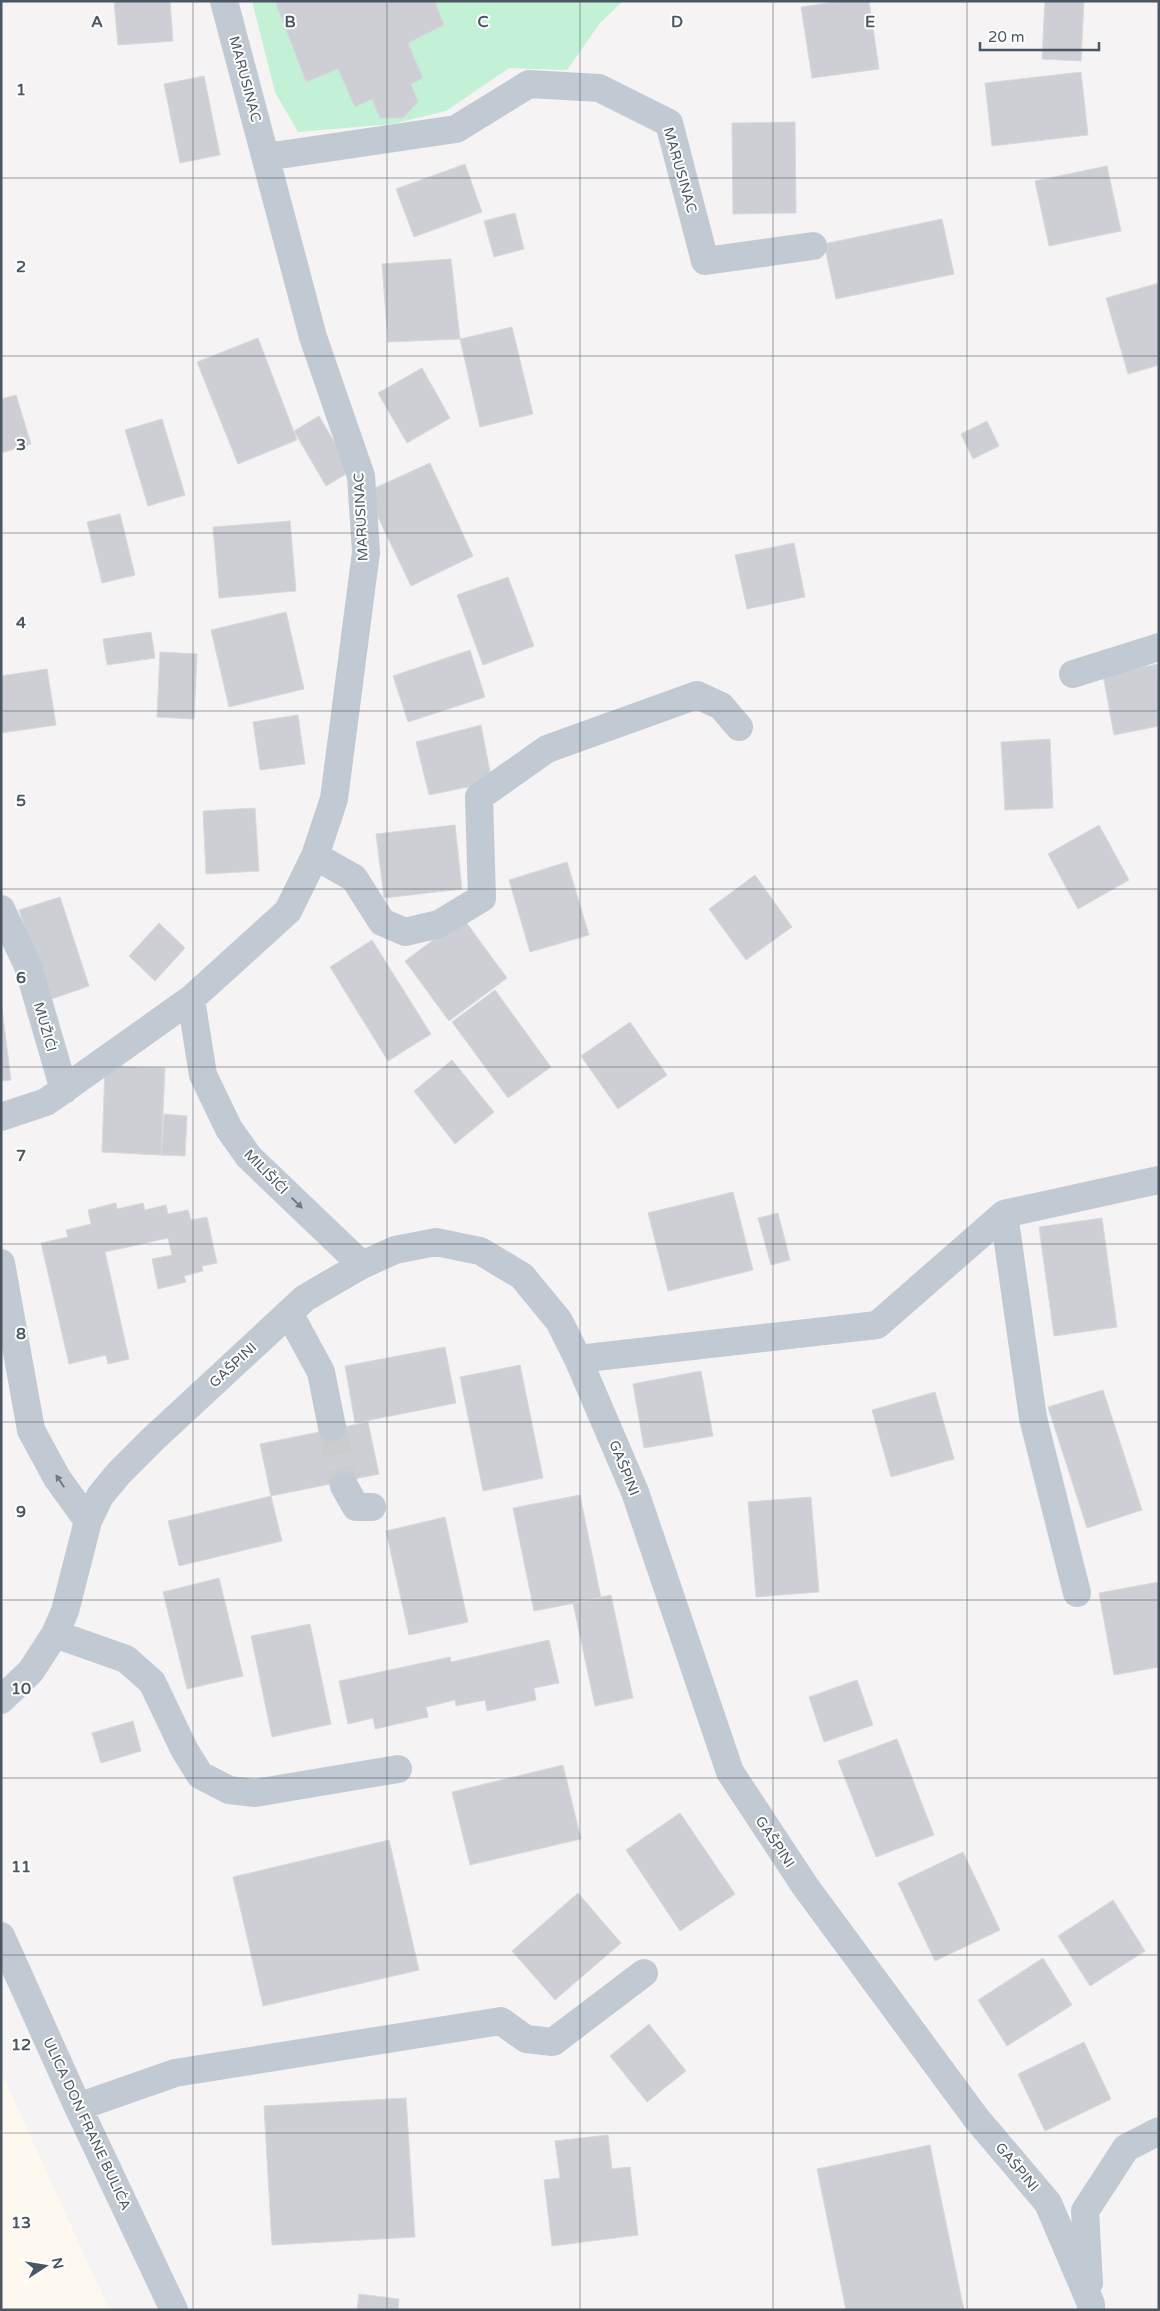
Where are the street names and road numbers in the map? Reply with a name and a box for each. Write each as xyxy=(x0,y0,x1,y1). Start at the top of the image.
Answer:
street label: MARUSINAC xyxy=(225,34,265,124)
street label: MARUSINAC xyxy=(660,125,700,215)
street label: MARUSINAC xyxy=(350,472,372,562)
street label: MUŽIĆI xyxy=(30,1000,60,1054)
street label: MILIŠIĆI xyxy=(240,1146,292,1198)
street label: GAŠPINI xyxy=(206,1339,260,1391)
street label: GAŠPINI xyxy=(605,1438,643,1498)
street label: GAŠPINI xyxy=(752,1813,798,1871)
street label: ULICA DON FRANE BULIĆA xyxy=(39,2035,135,2213)
street label: GAŠPINI xyxy=(992,2139,1042,2195)

